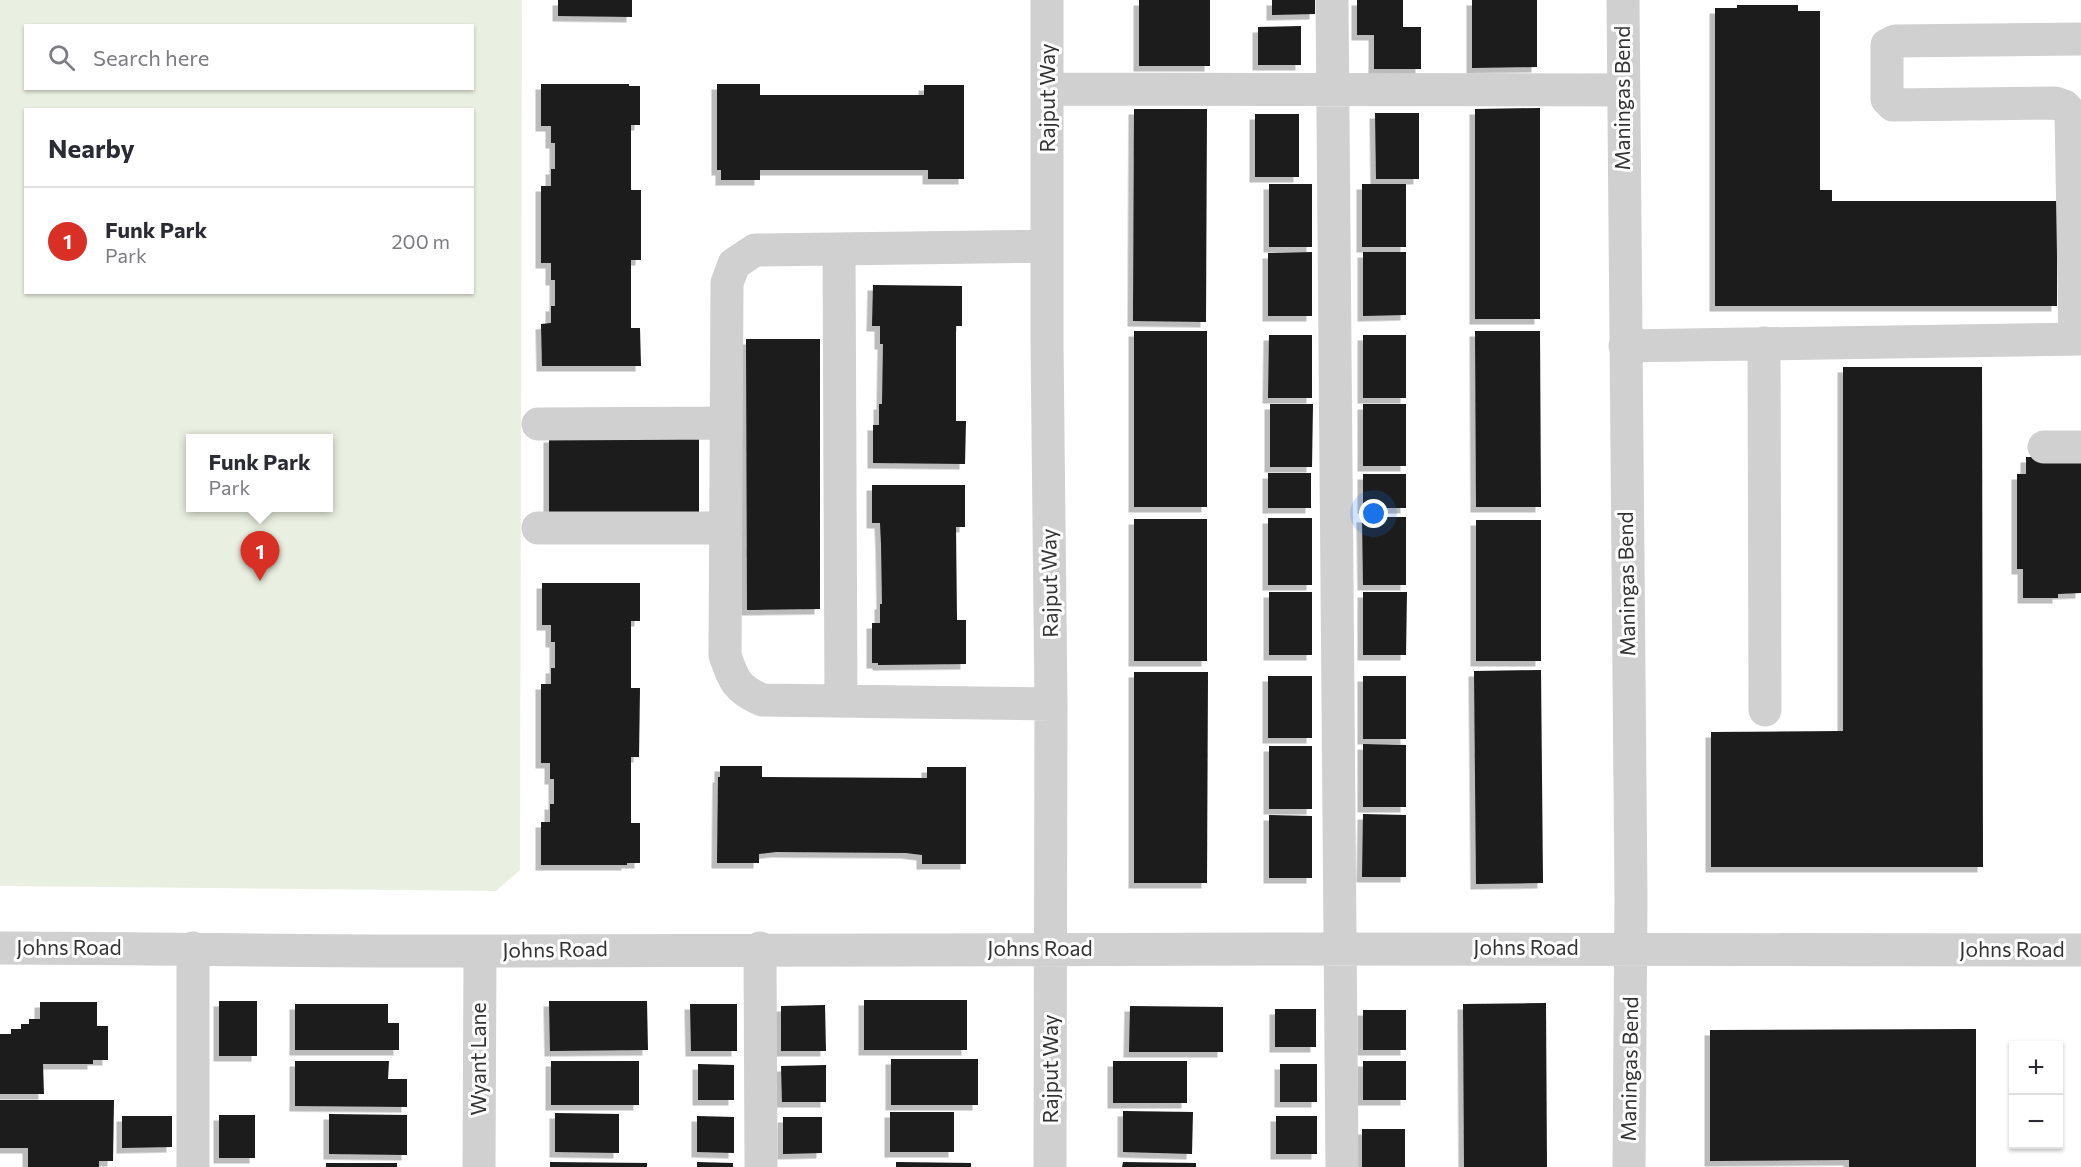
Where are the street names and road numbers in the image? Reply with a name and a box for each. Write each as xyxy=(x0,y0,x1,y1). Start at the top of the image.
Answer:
street label: Maningas Bend xyxy=(1609,26,1634,170)
street label: Rajput Way xyxy=(1034,43,1059,153)
street label: Maningas Bend xyxy=(1612,511,1639,657)
street label: Rajput Way xyxy=(1035,528,1062,638)
street label: Johns Road xyxy=(16,934,122,959)
street label: Johns Road xyxy=(1473,934,1579,959)
street label: Johns Road xyxy=(502,935,608,962)
street label: Johns Road xyxy=(987,935,1093,960)
street label: Johns Road xyxy=(1959,936,2065,961)
street label: Maningas Bend xyxy=(1615,996,1642,1142)
street label: Wyant Lane xyxy=(465,1002,490,1116)
street label: Rajput Way xyxy=(1037,1014,1062,1124)

